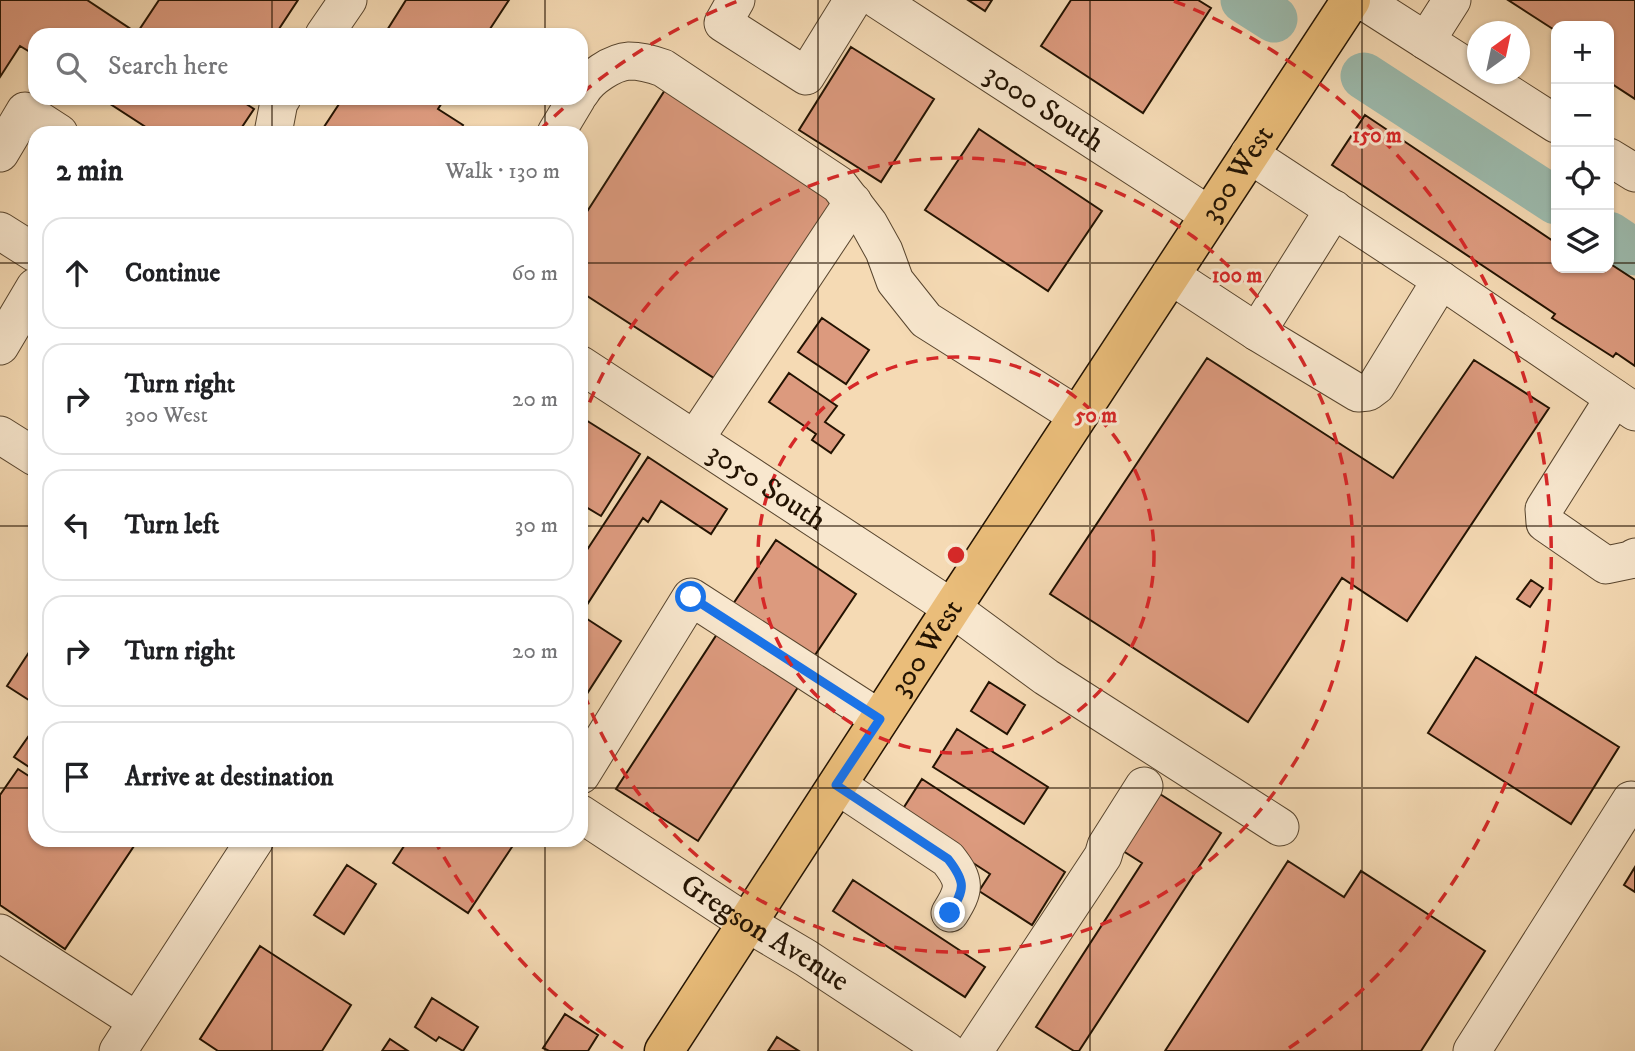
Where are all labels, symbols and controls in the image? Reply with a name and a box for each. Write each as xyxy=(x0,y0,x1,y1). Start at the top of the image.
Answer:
north arrow xyxy=(1467,21,1530,84)
map controls xyxy=(1551,21,1614,273)
button: + xyxy=(1551,21,1614,84)
search box xyxy=(28,28,588,105)
icon: search xyxy=(52,48,90,86)
text: Search here xyxy=(108,50,228,83)
street label: 3000 South xyxy=(977,55,1111,161)
button: − xyxy=(1551,84,1614,147)
street label: 300 West xyxy=(1192,118,1282,229)
text: 150 m xyxy=(1352,123,1402,149)
button: locate xyxy=(1551,147,1614,210)
text: 2 min xyxy=(56,153,123,190)
text: Walk · 130 m xyxy=(445,157,560,186)
button: layers xyxy=(1551,210,1614,273)
icon: ahead xyxy=(58,254,96,292)
text: Continue xyxy=(125,257,220,290)
text: 60 m xyxy=(511,259,558,288)
text: 100 m xyxy=(1212,263,1262,289)
text: Turn right xyxy=(125,368,235,401)
icon: right xyxy=(58,380,96,418)
text: 20 m xyxy=(512,385,558,414)
text: 300 West xyxy=(125,401,208,430)
text: 50 m xyxy=(1074,403,1117,429)
street label: 3050 South xyxy=(700,434,834,539)
icon: left xyxy=(58,506,96,544)
text: Turn left xyxy=(125,509,219,542)
text: 30 m xyxy=(515,511,558,540)
centre of rings xyxy=(944,543,968,567)
route start xyxy=(675,581,706,612)
street label: 300 West xyxy=(881,592,971,703)
icon: right xyxy=(58,632,96,670)
text: Turn right xyxy=(125,635,235,668)
text: 20 m xyxy=(512,637,558,666)
icon: arrive xyxy=(58,758,96,796)
text: Arrive at destination xyxy=(125,761,334,794)
street label: Gregson Avenue xyxy=(673,866,856,1000)
route end xyxy=(934,897,965,928)

